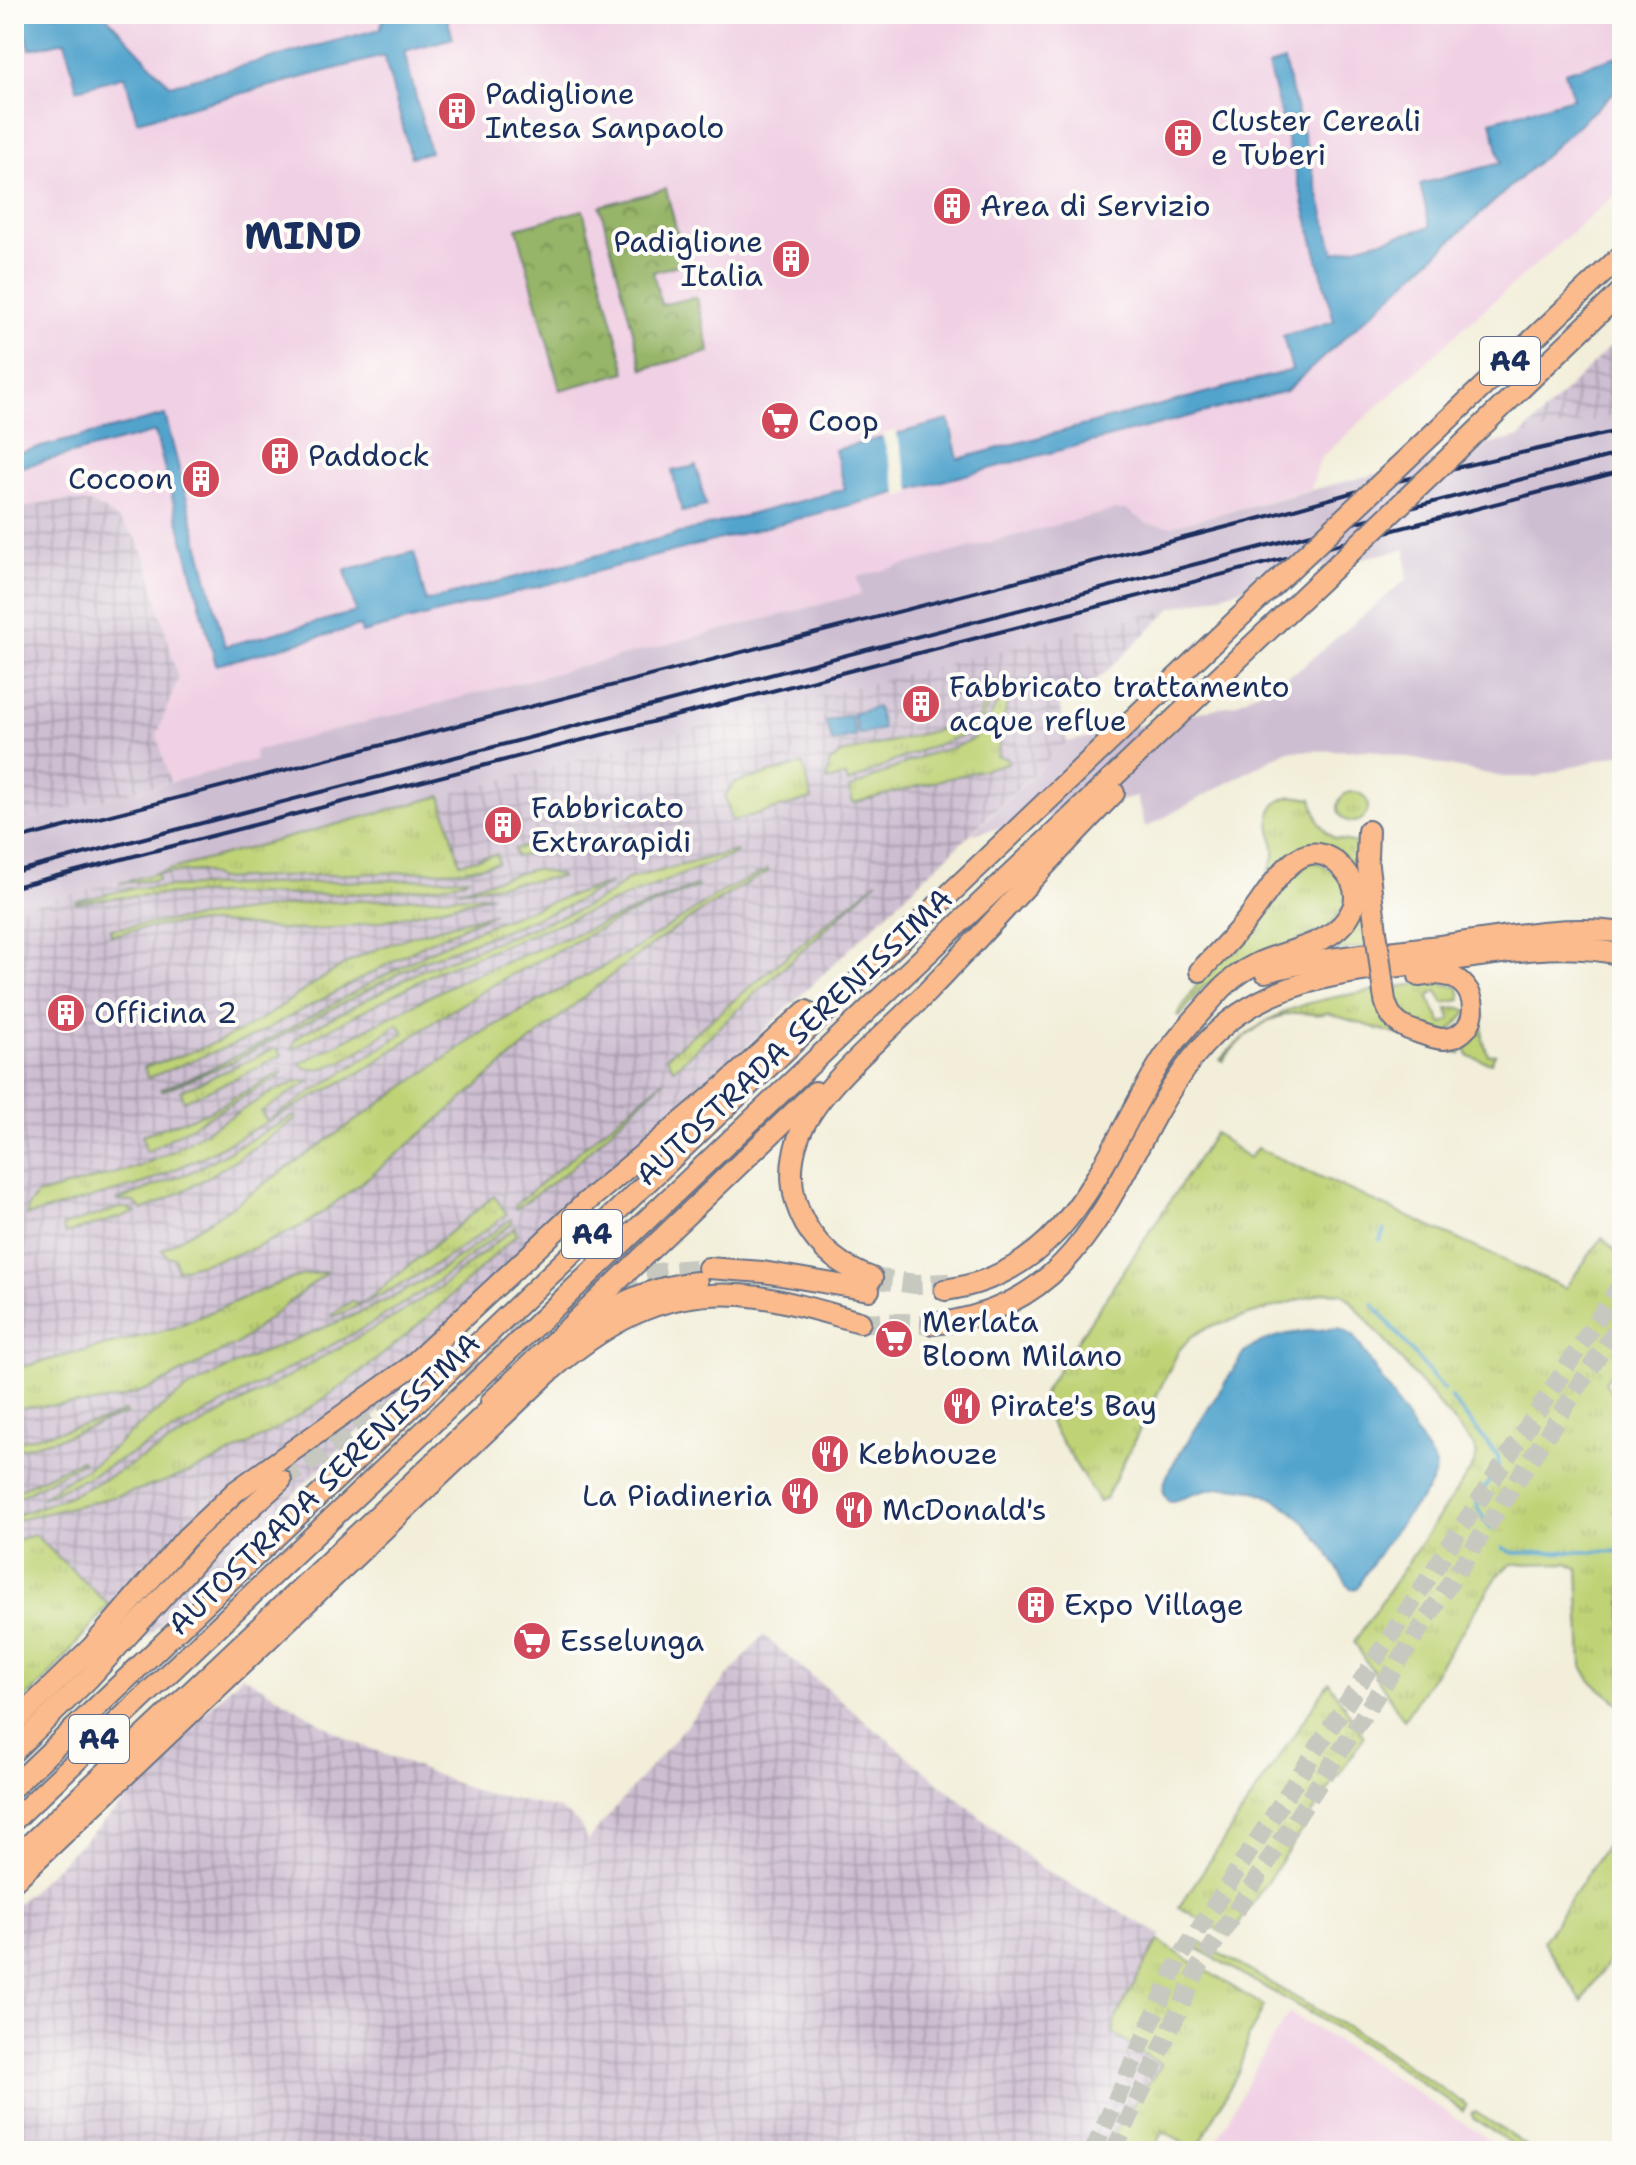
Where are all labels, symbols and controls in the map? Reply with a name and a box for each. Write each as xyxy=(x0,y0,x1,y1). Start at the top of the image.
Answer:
place label: Padiglione Intesa Sanpaolo xyxy=(485,73,724,148)
building icon: Padiglione Intesa Sanpaolo xyxy=(436,90,478,132)
place label: Cluster Cereali e Tuberi xyxy=(1211,100,1421,175)
building icon: Cluster Cereali e Tuberi xyxy=(1162,117,1204,159)
building icon: Area di Servizio xyxy=(931,185,973,227)
place label: Area di Servizio xyxy=(980,185,1211,226)
district label: MIND xyxy=(244,210,362,261)
place label: Padiglione Italia xyxy=(613,221,763,296)
building icon: Padiglione Italia xyxy=(770,238,812,280)
road number: A4 xyxy=(1480,337,1540,385)
supermarket icon: Coop xyxy=(759,400,801,442)
place label: Coop xyxy=(808,400,879,441)
building icon: Paddock xyxy=(259,435,301,477)
place label: Paddock xyxy=(308,435,430,476)
place label: Cocoon xyxy=(68,458,173,499)
building icon: Cocoon xyxy=(180,458,222,500)
place label: Fabbricato trattamento acque reflue xyxy=(949,666,1290,741)
building icon: Fabbricato trattamento acque reflue xyxy=(900,683,942,725)
place label: Fabbricato Extrarapidi xyxy=(531,787,691,862)
building icon: Fabbricato Extrarapidi xyxy=(482,804,524,846)
street label: AUTOSTRADA SERENISSIMA xyxy=(626,879,961,1195)
building icon: Officina 2 xyxy=(45,992,87,1034)
place label: Officina 2 xyxy=(94,992,237,1033)
road number: A4 xyxy=(562,1210,622,1258)
place label: Merlata Bloom Milano xyxy=(922,1301,1122,1376)
supermarket icon: Merlata Bloom Milano xyxy=(873,1318,915,1360)
street label: AUTOSTRADA SERENISSIMA xyxy=(159,1323,489,1644)
restaurant icon: Pirate's Bay xyxy=(941,1385,983,1427)
place label: Pirate's Bay xyxy=(990,1385,1157,1426)
restaurant icon: Kebhouze xyxy=(809,1433,851,1475)
place label: Kebhouze xyxy=(858,1433,998,1474)
place label: La Piadineria xyxy=(582,1475,772,1516)
restaurant icon: La Piadineria xyxy=(779,1475,821,1517)
restaurant icon: McDonald's xyxy=(833,1489,875,1531)
place label: McDonald's xyxy=(882,1489,1047,1530)
building icon: Expo Village xyxy=(1015,1584,1057,1626)
place label: Expo Village xyxy=(1064,1584,1244,1625)
supermarket icon: Esselunga xyxy=(511,1620,553,1662)
place label: Esselunga xyxy=(560,1620,705,1661)
road number: A4 xyxy=(69,1715,129,1763)

